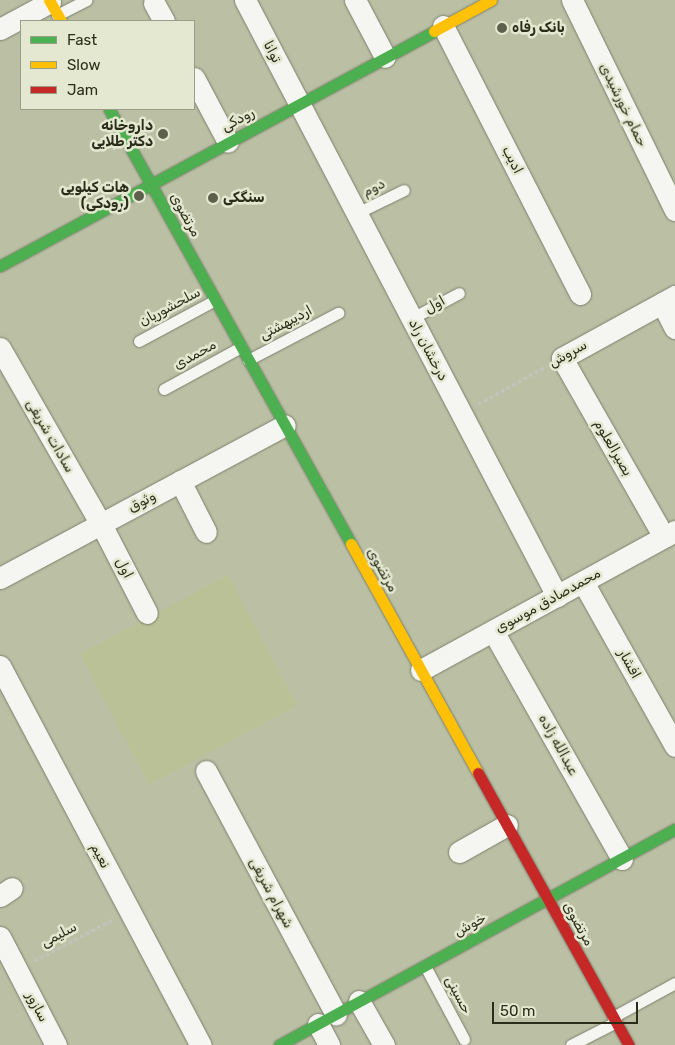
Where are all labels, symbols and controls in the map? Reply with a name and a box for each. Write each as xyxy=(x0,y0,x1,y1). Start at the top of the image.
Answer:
legend xyxy=(20,20,195,110)
place label: بانک رفاه xyxy=(512,20,565,36)
marker: بانک رفاه xyxy=(496,22,508,34)
text: Fast xyxy=(67,31,97,49)
street label: توانا xyxy=(259,38,285,66)
text: Slow xyxy=(67,56,100,74)
street label: حمام خورشیدی xyxy=(596,60,650,150)
text: Jam xyxy=(67,81,98,99)
street label: رودکی xyxy=(219,104,257,136)
place label: داروخانه دکتر طلایی xyxy=(91,118,153,150)
marker: داروخانه دکتر طلایی xyxy=(157,128,169,140)
street label: ادیب xyxy=(498,143,526,177)
street label: دوم xyxy=(360,175,388,201)
place label: هات کیلویی (رودکی) xyxy=(61,180,129,212)
marker: هات کیلویی (رودکی) xyxy=(133,190,145,202)
street label: مرتضوی xyxy=(166,190,204,240)
place label: سنگکی xyxy=(223,190,265,206)
marker: سنگکی xyxy=(207,192,219,204)
street label: سلحشوریان xyxy=(136,284,204,330)
street label: اول xyxy=(422,293,448,317)
street label: اردیبهشتی xyxy=(257,302,315,344)
street label: درخشان راد xyxy=(405,316,451,384)
street label: محمدی xyxy=(171,336,219,374)
street label: سروش xyxy=(546,337,590,371)
street label: سادات شریفی xyxy=(22,396,78,476)
street label: بصیرالعلوم xyxy=(590,417,636,479)
street label: وثوق xyxy=(125,488,159,516)
street label: مرتضوی xyxy=(363,545,401,595)
street label: اول xyxy=(112,555,136,581)
street label: محمدصادق موسوی xyxy=(492,565,604,637)
street label: افشار xyxy=(614,646,644,682)
street label: عبدالله زاده xyxy=(534,712,582,778)
street label: نعیم xyxy=(87,841,113,871)
street label: شهرام شریفی xyxy=(245,855,297,931)
street label: مرتضوی xyxy=(559,899,597,949)
street label: خوش xyxy=(451,910,489,940)
street label: سلیمی xyxy=(38,919,80,951)
street label: حسینی xyxy=(441,973,475,1017)
street label: سازور xyxy=(22,989,52,1025)
scale bar xyxy=(495,992,641,1024)
text: 50 m xyxy=(500,1002,535,1020)

